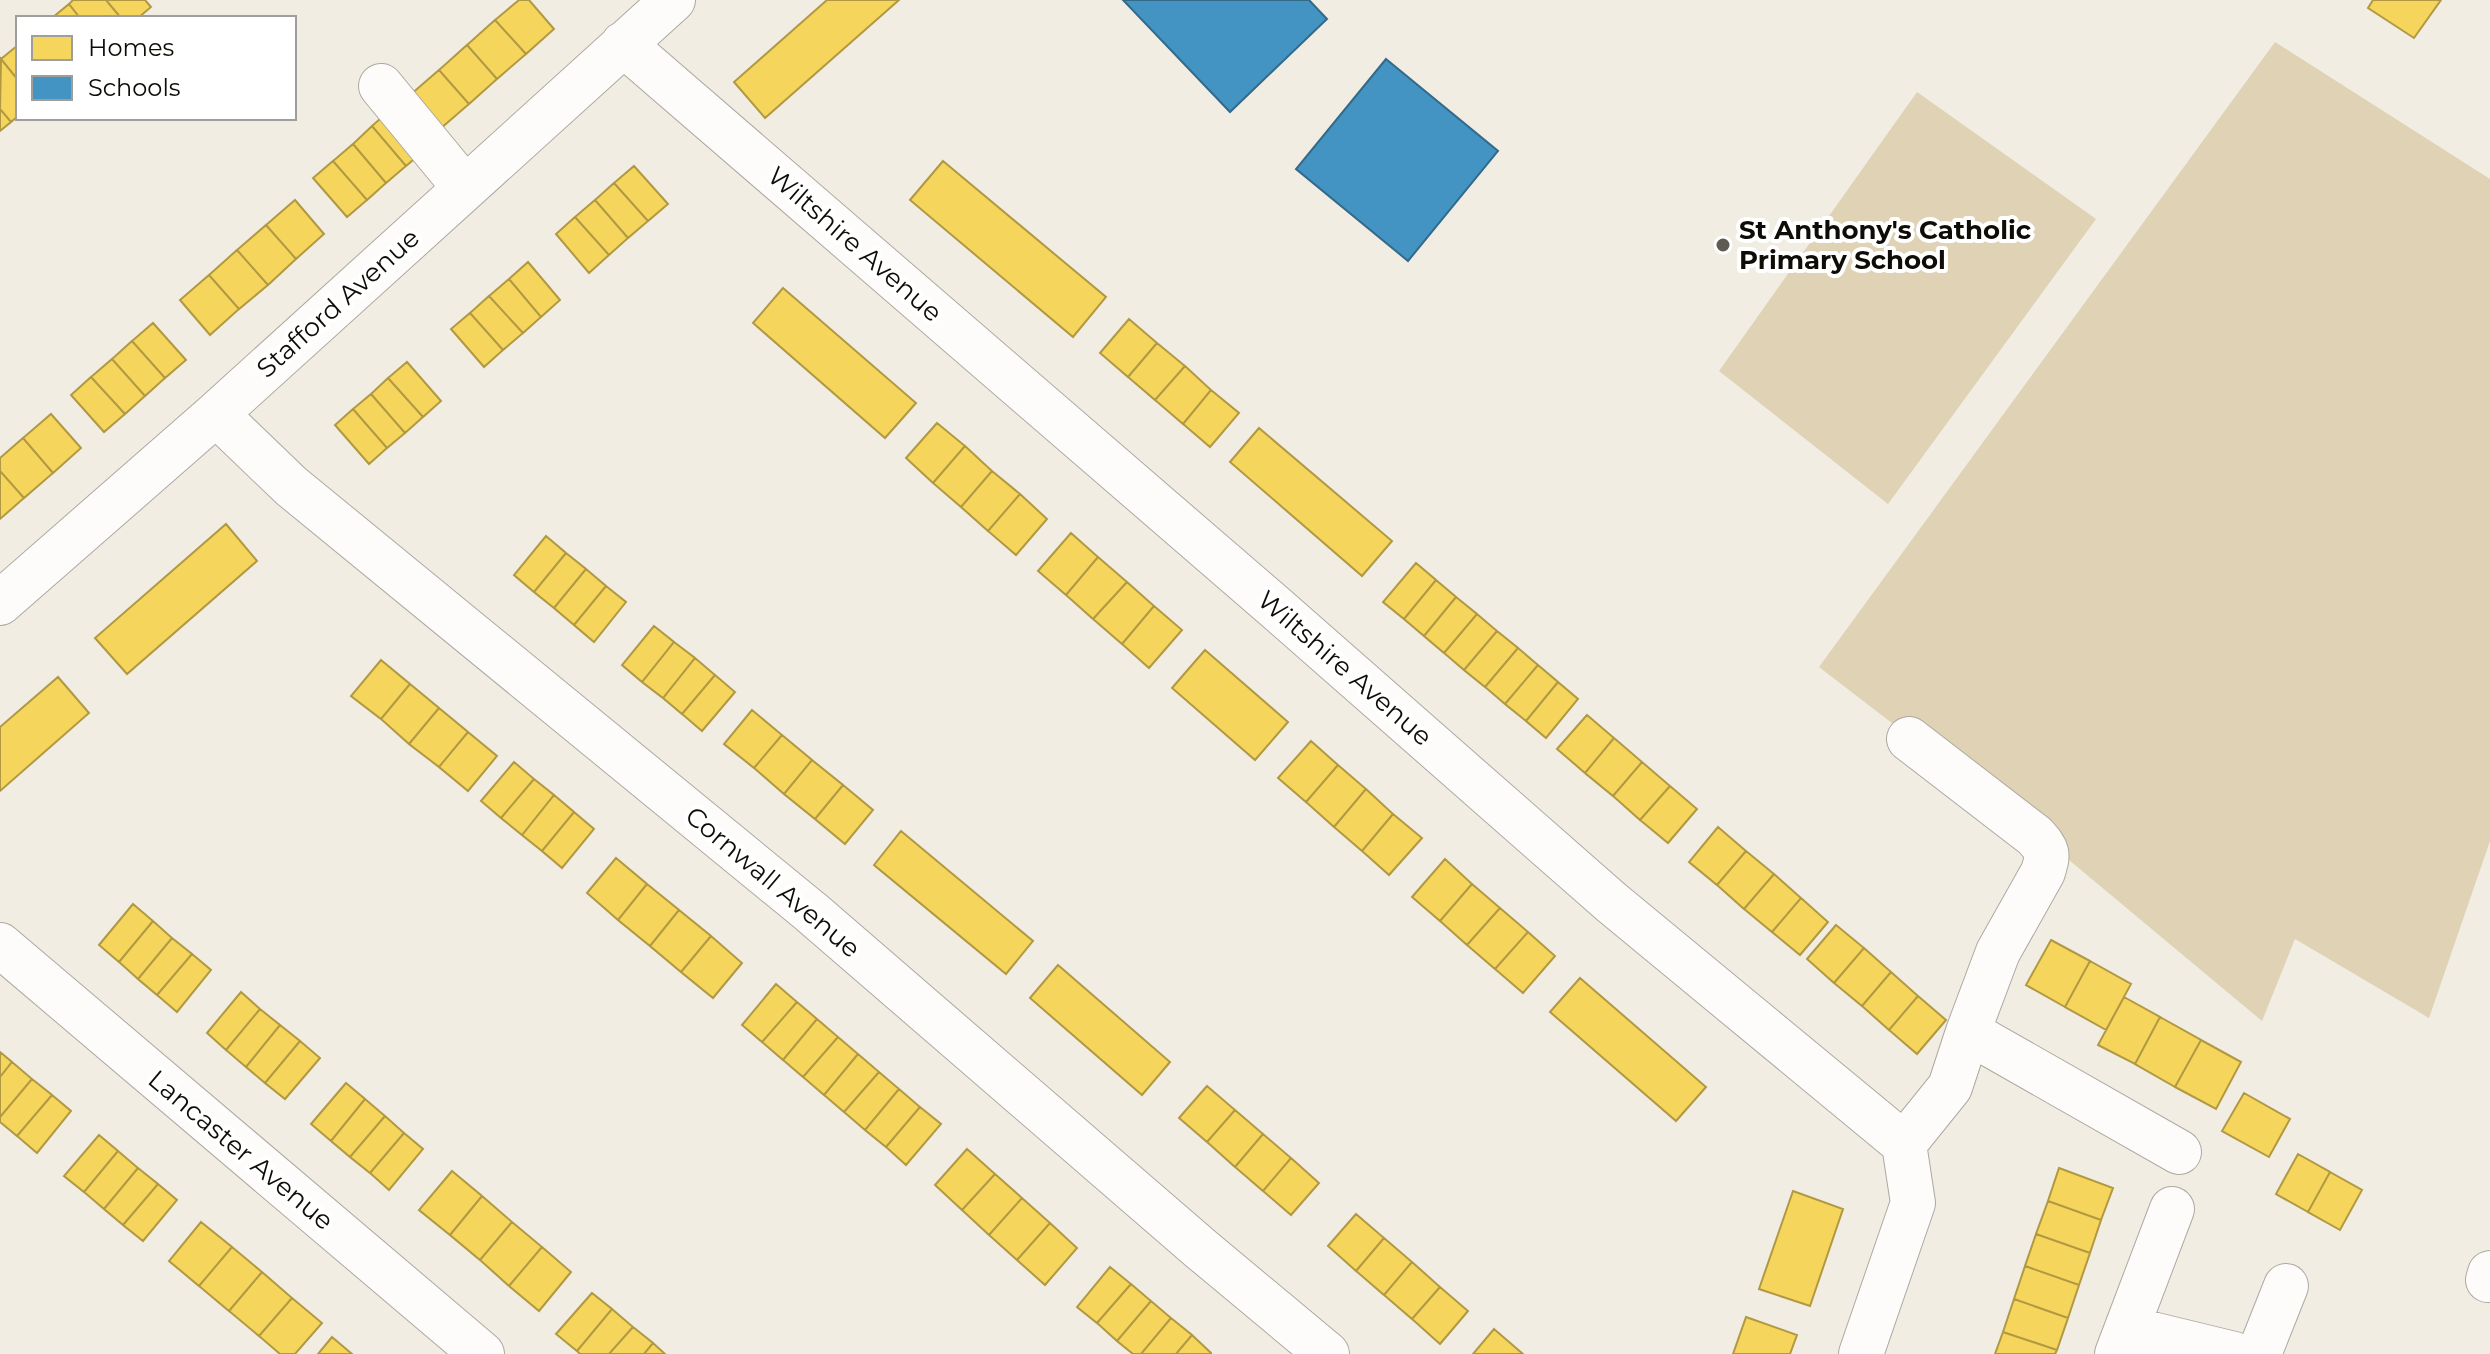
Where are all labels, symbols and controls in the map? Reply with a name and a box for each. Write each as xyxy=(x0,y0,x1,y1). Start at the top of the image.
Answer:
legend xyxy=(16,16,296,120)
text: Homes xyxy=(88,33,174,62)
text: Schools xyxy=(88,73,181,102)
street label: Wiltshire Avenue xyxy=(761,160,949,328)
place label: St Anthony's Catholic Primary School xyxy=(1739,214,2031,276)
street label: Stafford Avenue xyxy=(250,222,426,384)
marker: St Anthony's Catholic Primary School xyxy=(1714,236,1732,254)
street label: Wiltshire Avenue xyxy=(1251,584,1439,752)
street label: Cornwall Avenue xyxy=(679,800,867,964)
street label: Lancaster Avenue xyxy=(142,1063,340,1237)

